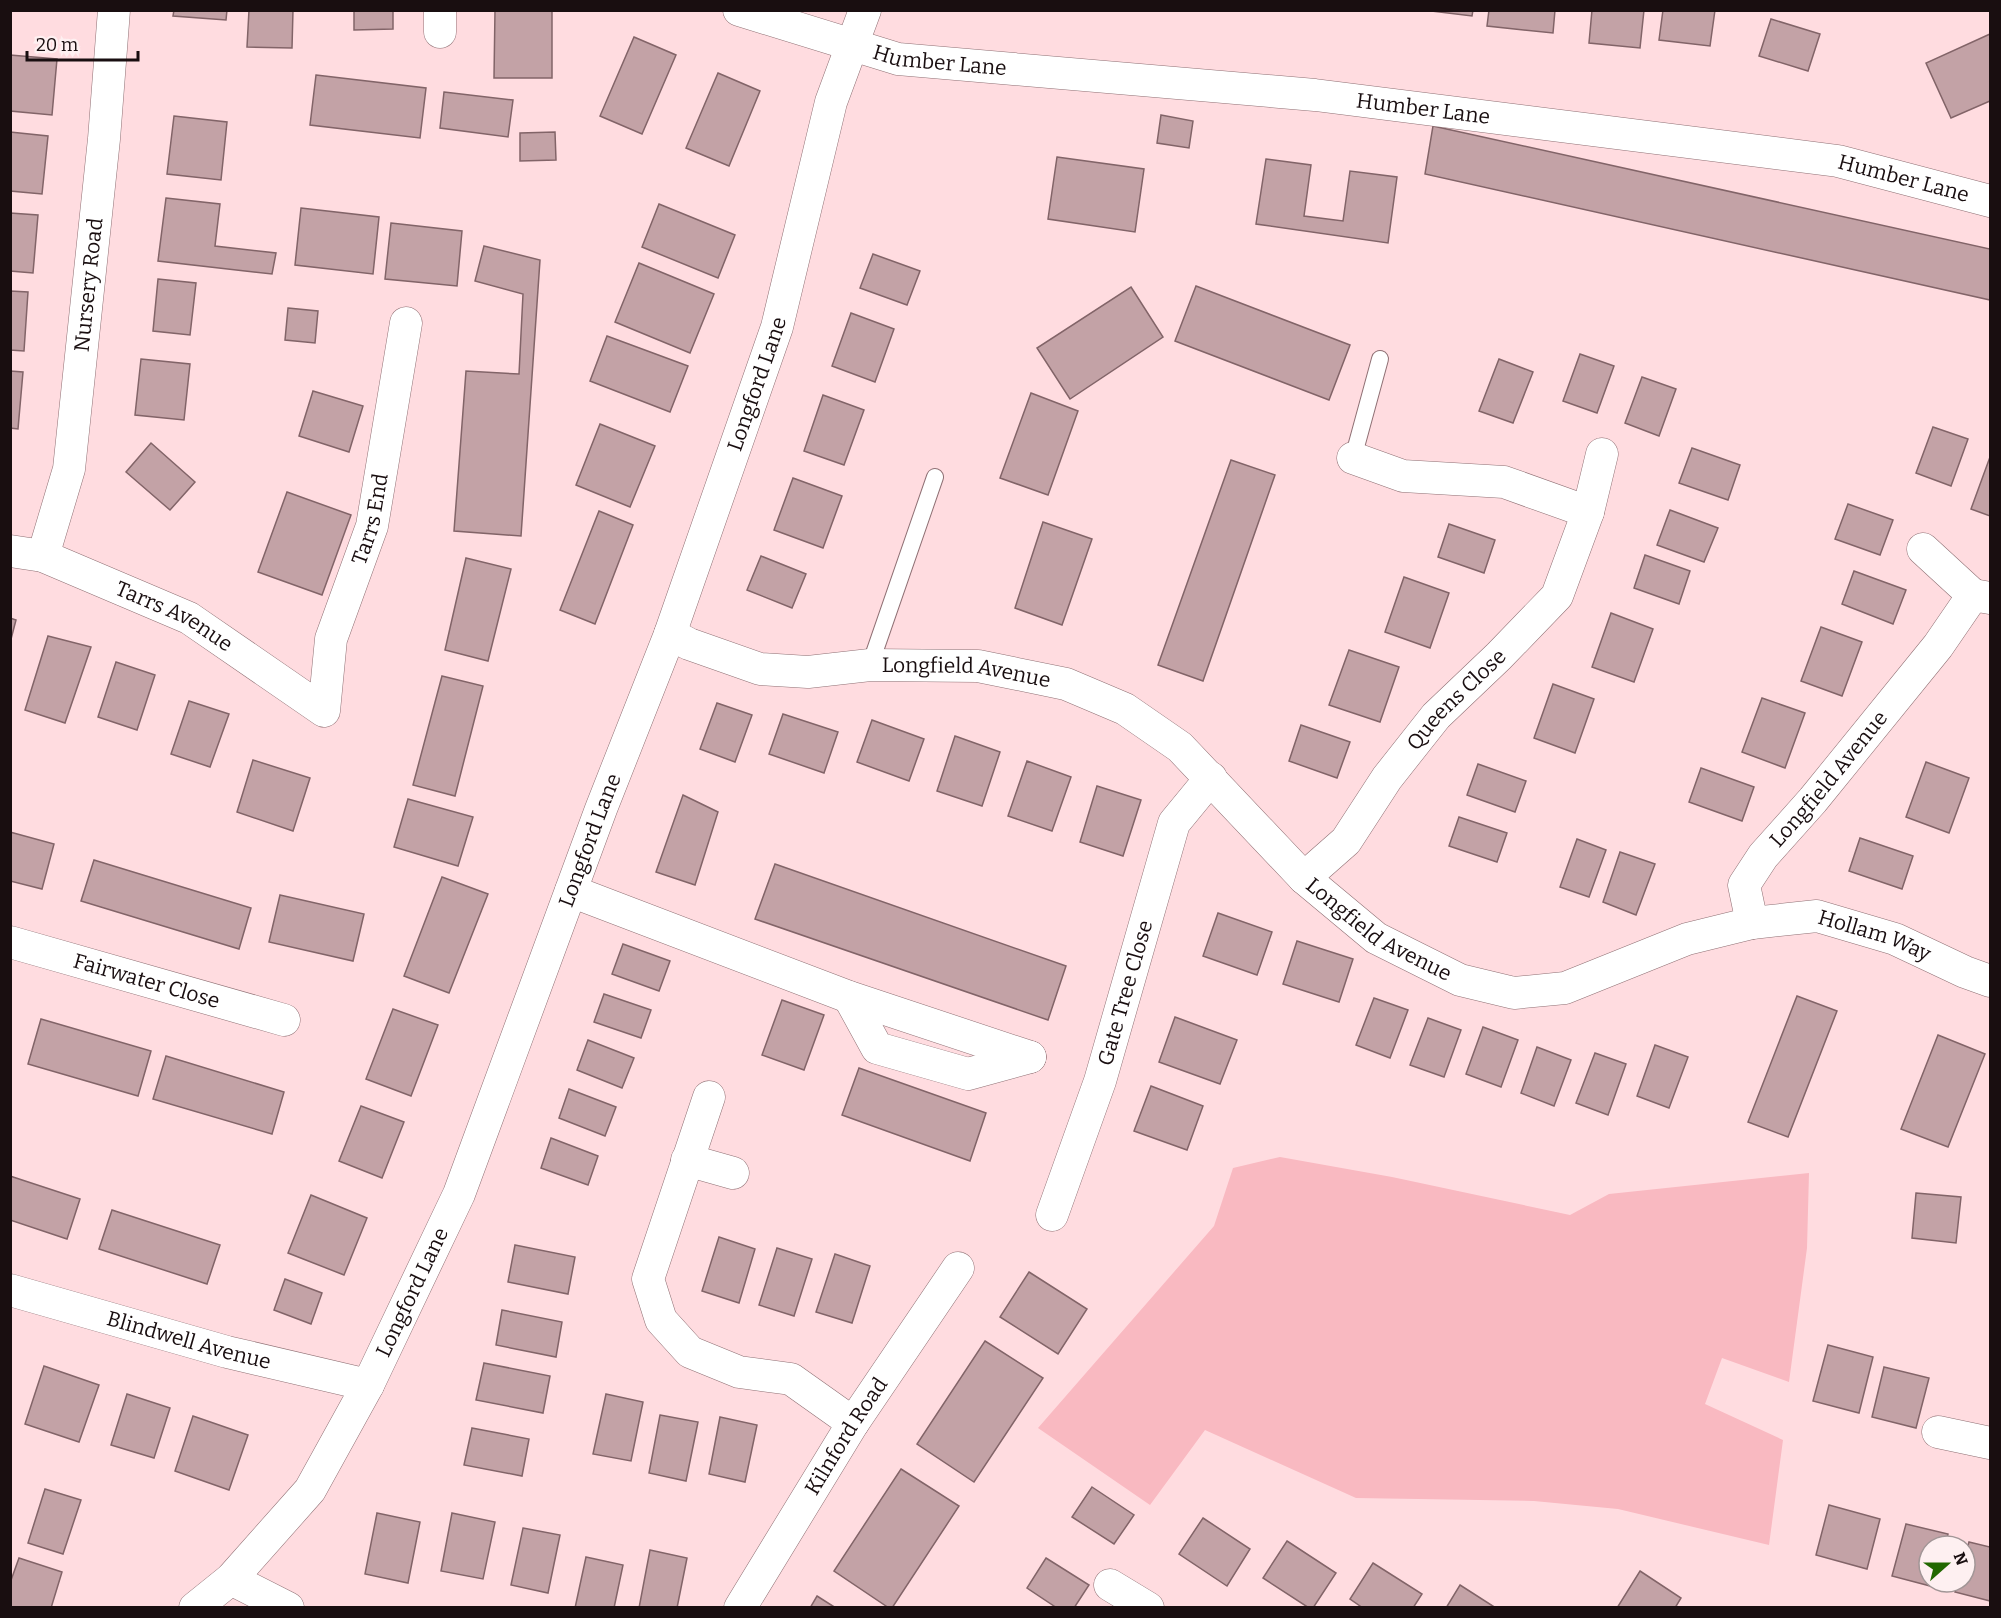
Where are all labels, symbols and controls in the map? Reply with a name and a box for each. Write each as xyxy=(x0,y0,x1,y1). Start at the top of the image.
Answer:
scale bar xyxy=(27,24,138,62)
text: 20 m xyxy=(36,34,78,56)
street label: Humber Lane xyxy=(870,39,1008,81)
street label: Humber Lane xyxy=(1355,87,1492,130)
street label: Humber Lane xyxy=(1835,149,1972,208)
street label: Nursery Road xyxy=(69,217,109,353)
street label: Longford Lane xyxy=(722,314,792,455)
street label: Tarrs End xyxy=(346,471,394,568)
street label: Tarrs Avenue xyxy=(112,575,238,657)
street label: Queens Close xyxy=(1401,643,1511,756)
street label: Longfield Avenue xyxy=(882,652,1053,694)
street label: Longfield Avenue xyxy=(1764,705,1893,853)
street label: Longford Lane xyxy=(553,770,627,910)
street label: Longfield Avenue xyxy=(1301,872,1456,987)
street label: Hollam Way xyxy=(1815,904,1936,967)
street label: Gate Tree Close xyxy=(1092,917,1158,1069)
street label: Fairwater Close xyxy=(70,948,223,1014)
street label: Longford Lane xyxy=(370,1223,454,1361)
street label: Blindwell Avenue xyxy=(104,1305,274,1375)
street label: Kilnford Road xyxy=(799,1372,893,1500)
north arrow xyxy=(1917,1534,1977,1594)
text: N xyxy=(1949,1550,1972,1568)

